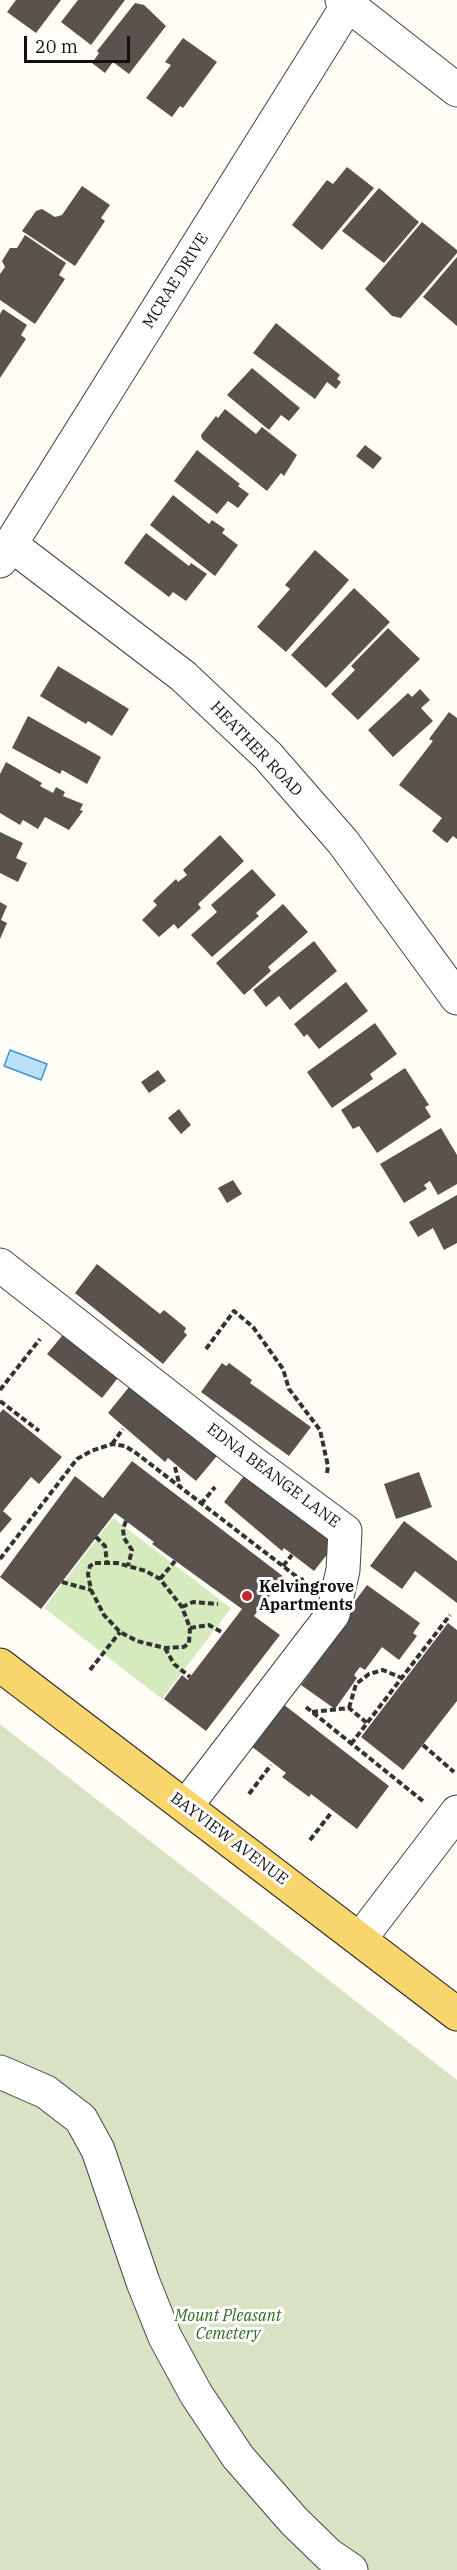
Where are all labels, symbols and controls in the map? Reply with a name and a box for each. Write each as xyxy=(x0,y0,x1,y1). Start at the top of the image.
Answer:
scale bar xyxy=(27,24,134,62)
text: 20 m xyxy=(35,35,78,58)
street label: MCRAE DRIVE xyxy=(139,230,213,332)
street label: HEATHER ROAD xyxy=(206,698,306,800)
street label: EDNA BEANGE LANE xyxy=(203,1420,343,1532)
place label: Kelvingrove Apartments xyxy=(259,1577,354,1615)
marker: Kelvingrove Apartments xyxy=(240,1589,254,1603)
street label: BAYVIEW AVENUE xyxy=(167,1789,291,1889)
park label: Mount Pleasant Cemetery xyxy=(174,2306,282,2344)

